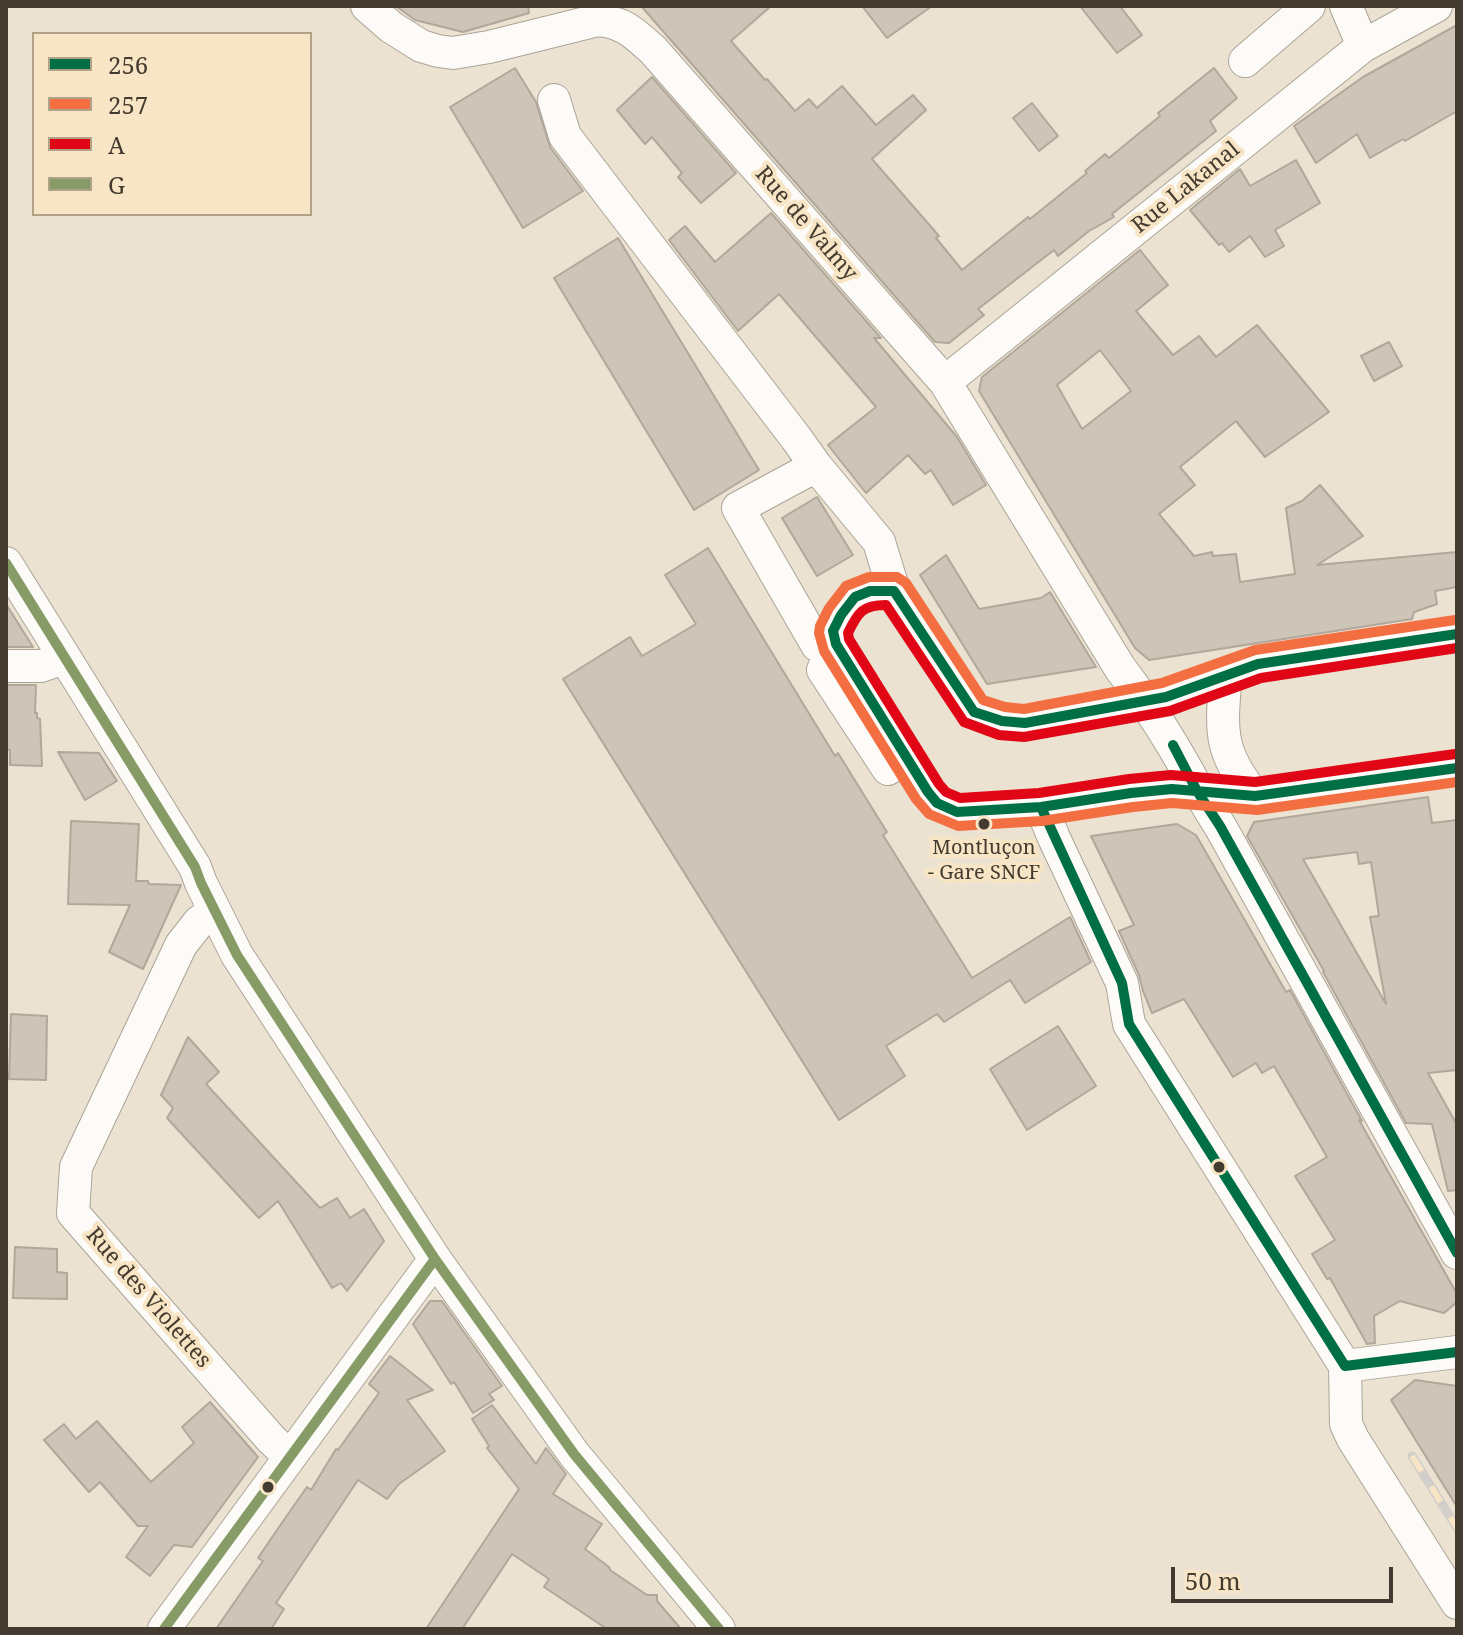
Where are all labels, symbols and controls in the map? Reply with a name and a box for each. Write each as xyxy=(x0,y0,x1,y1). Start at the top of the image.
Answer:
legend xyxy=(32,32,312,216)
text: 256 xyxy=(108,48,148,81)
text: 257 xyxy=(108,88,148,121)
text: A xyxy=(108,128,125,161)
street label: Rue Lakanal xyxy=(1127,137,1245,239)
street label: Rue de Valmy xyxy=(749,162,863,286)
text: G xyxy=(108,168,125,201)
marker: Montluçon - Gare SNCF xyxy=(976,816,992,832)
place label: Montluçon - Gare SNCF xyxy=(928,836,1040,883)
unlabelled marker xyxy=(1211,1159,1227,1175)
street label: Rue des Violettes xyxy=(80,1222,216,1374)
unlabelled marker xyxy=(260,1479,276,1495)
scale bar xyxy=(1175,1551,1397,1601)
text: 50 m xyxy=(1185,1564,1241,1597)

